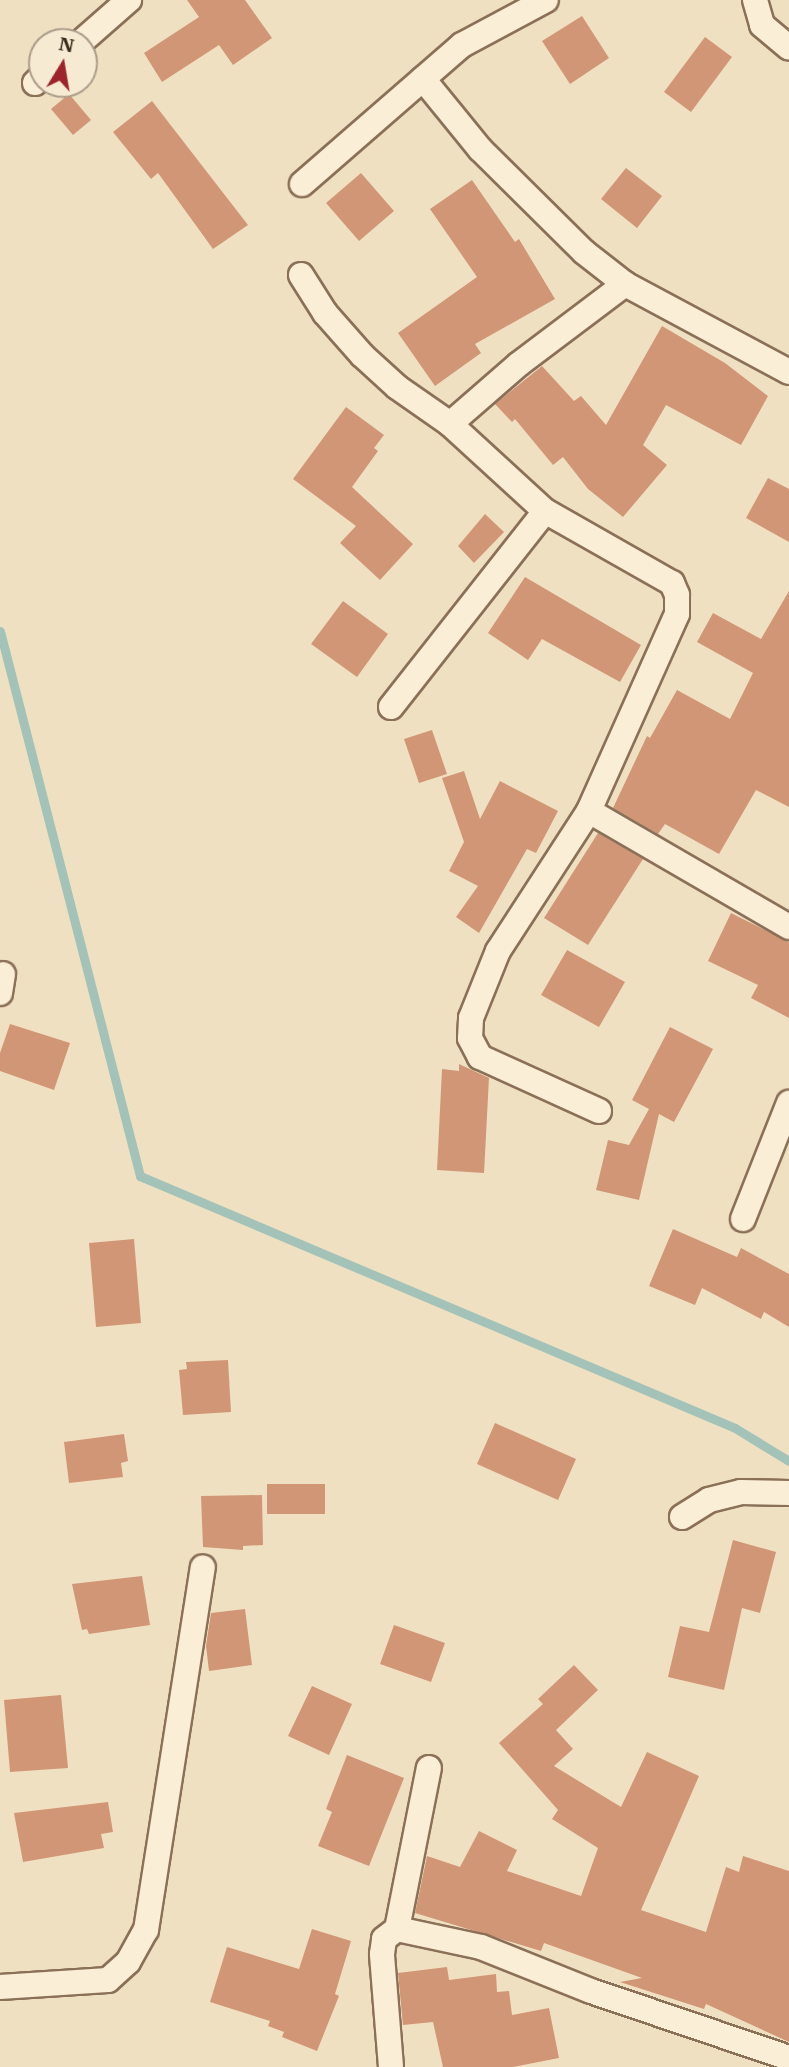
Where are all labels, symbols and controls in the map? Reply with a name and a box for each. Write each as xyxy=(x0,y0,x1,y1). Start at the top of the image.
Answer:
north arrow xyxy=(28,28,98,98)
text: N xyxy=(57,31,76,58)

